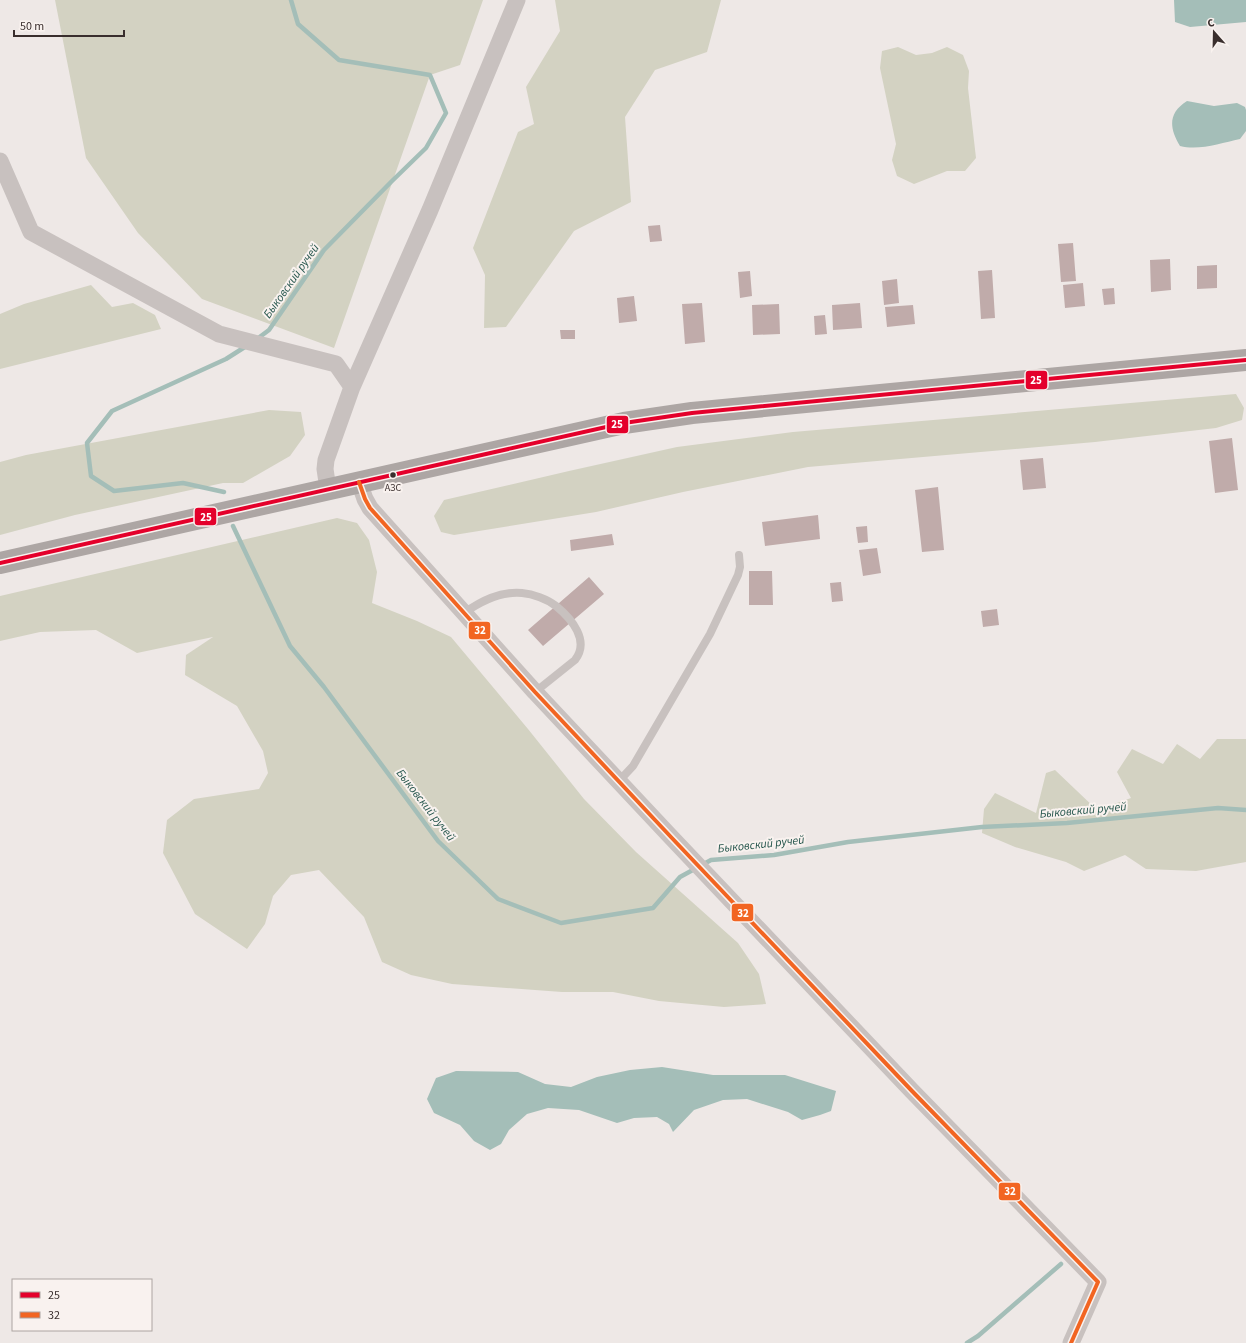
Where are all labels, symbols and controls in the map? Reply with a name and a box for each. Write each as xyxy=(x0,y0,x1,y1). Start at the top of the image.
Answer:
scale bar xyxy=(14,12,124,38)
north arrow xyxy=(1194,12,1234,52)
text: С xyxy=(1205,15,1217,31)
text: 50 m xyxy=(20,18,44,35)
water label: Быковский ручей xyxy=(259,241,323,322)
line badge: 25 xyxy=(1025,370,1048,390)
text: 25 xyxy=(1030,373,1042,388)
line badge: 25 xyxy=(606,415,629,434)
text: 25 xyxy=(611,417,623,432)
marker: АЗС xyxy=(388,470,398,480)
place label: АЗС xyxy=(385,481,402,495)
line badge: 25 xyxy=(194,507,217,526)
text: 25 xyxy=(200,510,212,525)
line badge: 32 xyxy=(468,621,491,640)
text: 32 xyxy=(474,623,486,638)
water label: Быковский ручей xyxy=(392,766,459,845)
water label: Быковский ручей xyxy=(1039,798,1127,823)
water label: Быковский ручей xyxy=(717,831,805,858)
line badge: 32 xyxy=(731,903,754,922)
text: 32 xyxy=(737,906,749,921)
line badge: 32 xyxy=(998,1182,1021,1201)
text: 32 xyxy=(1004,1184,1016,1199)
legend xyxy=(12,1279,152,1331)
text: 25 xyxy=(48,1287,60,1304)
text: 32 xyxy=(48,1307,60,1324)

